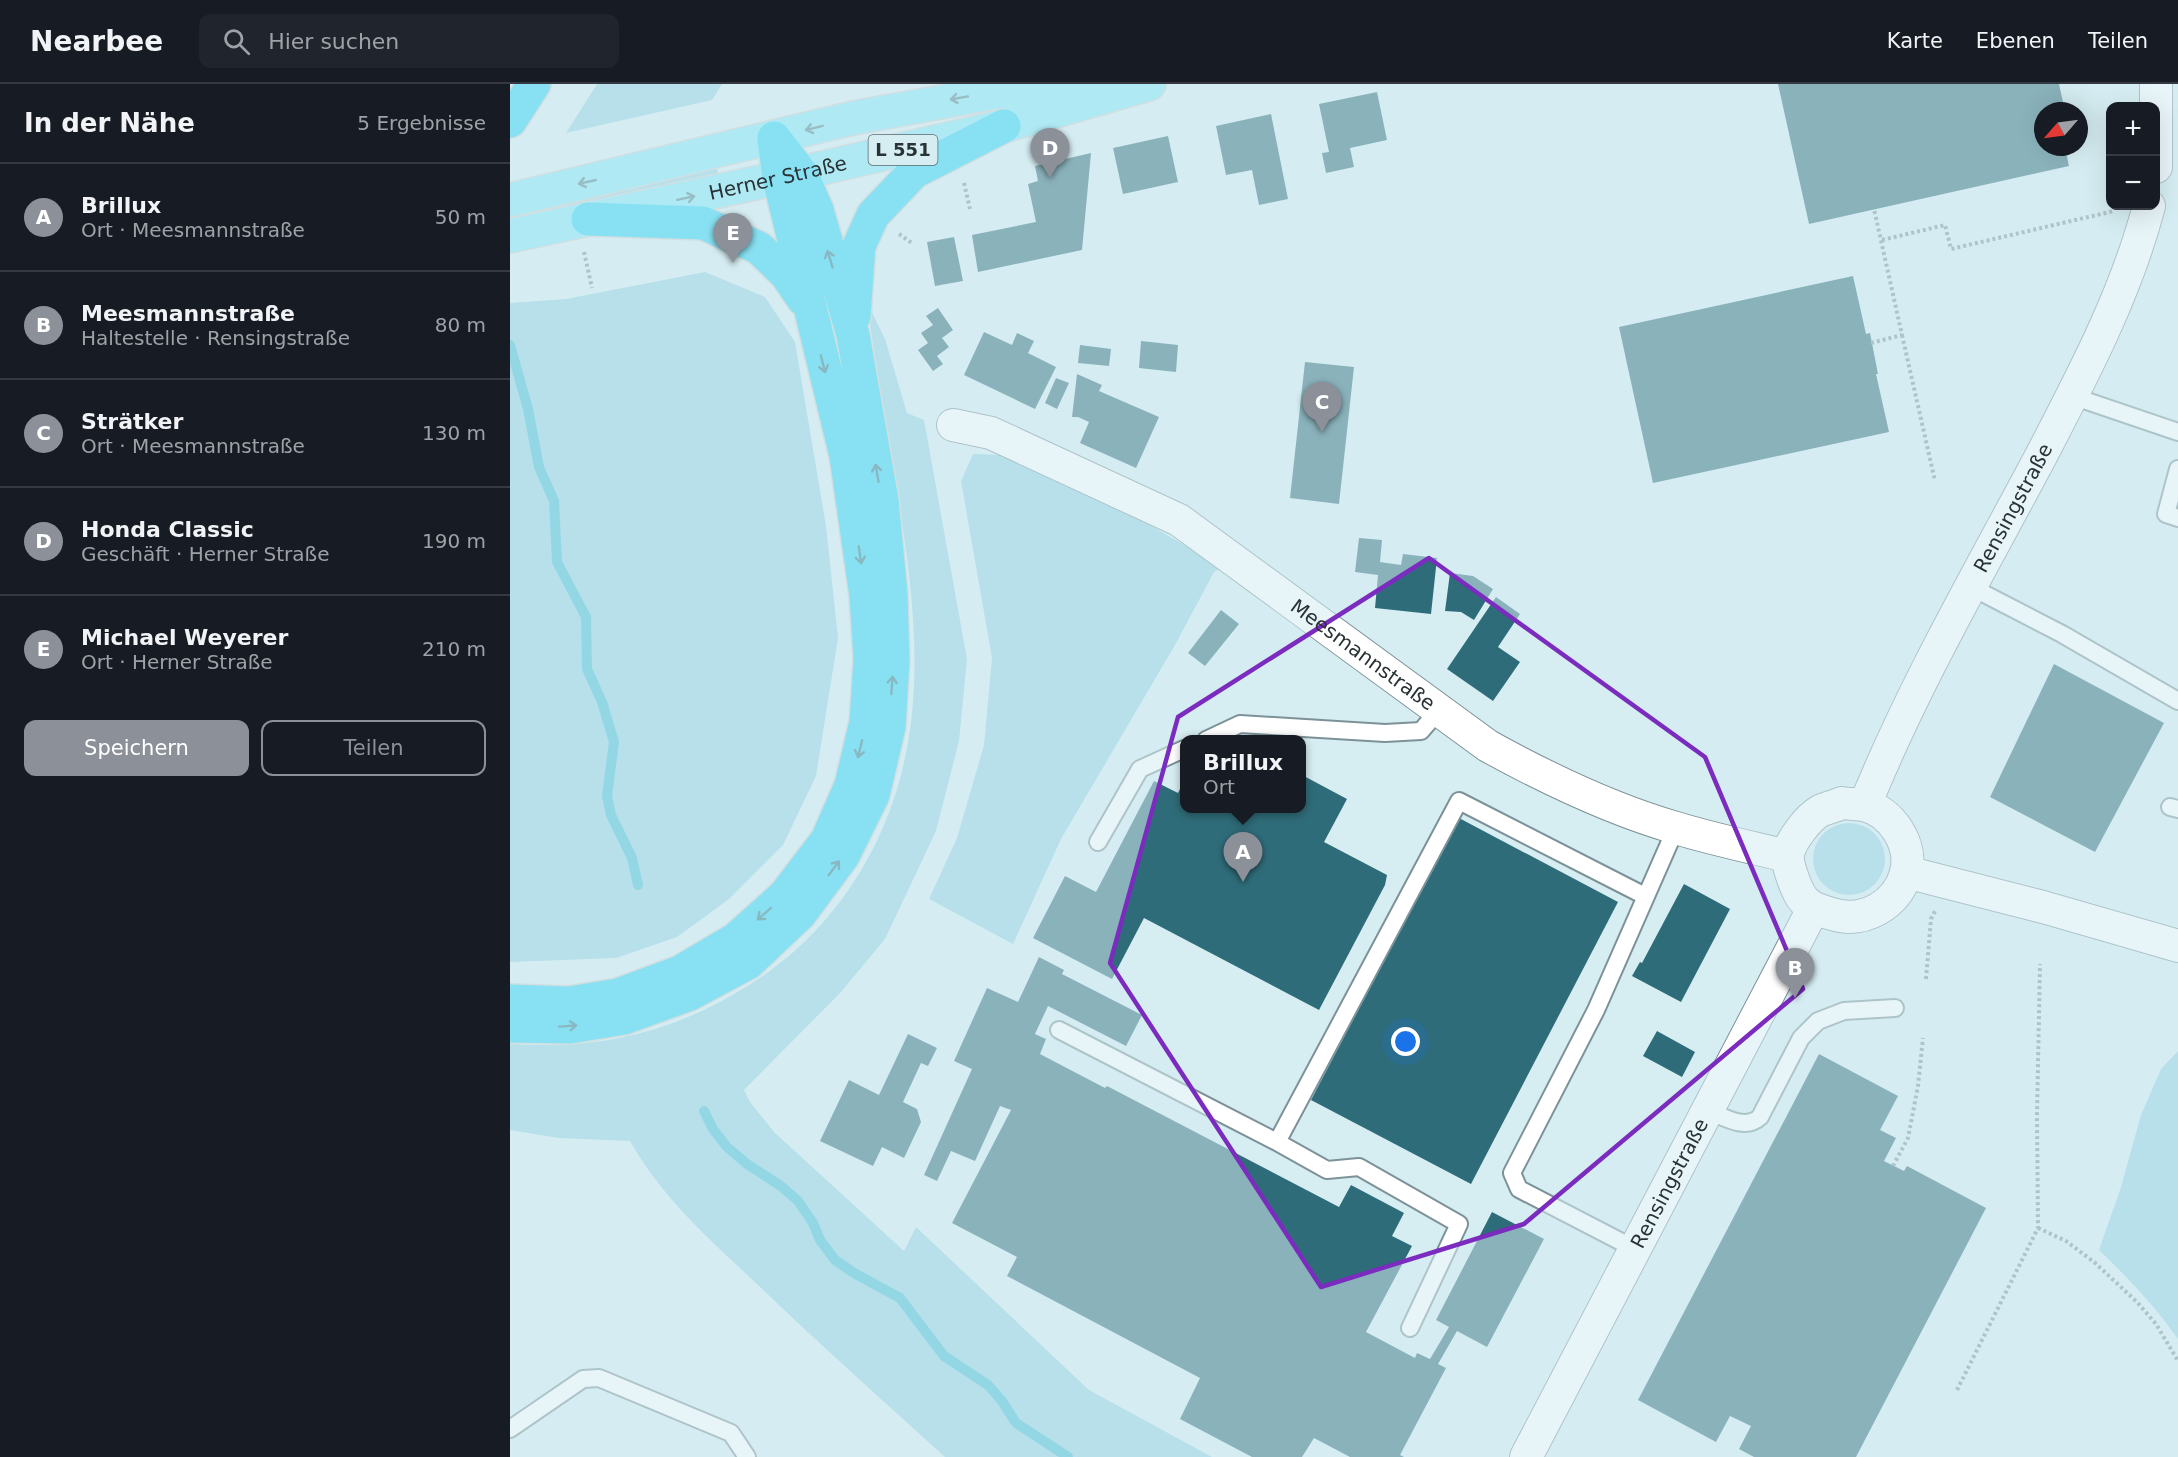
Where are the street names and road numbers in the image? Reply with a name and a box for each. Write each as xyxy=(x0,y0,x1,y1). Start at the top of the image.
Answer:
road number: L 551 xyxy=(868,135,938,165)
street label: Herner Straße xyxy=(706,151,849,205)
street label: Rensingstraße xyxy=(1968,439,2057,577)
street label: Meesmannstraße xyxy=(1286,594,1440,715)
street label: Rensingstraße xyxy=(1626,1114,1713,1252)

